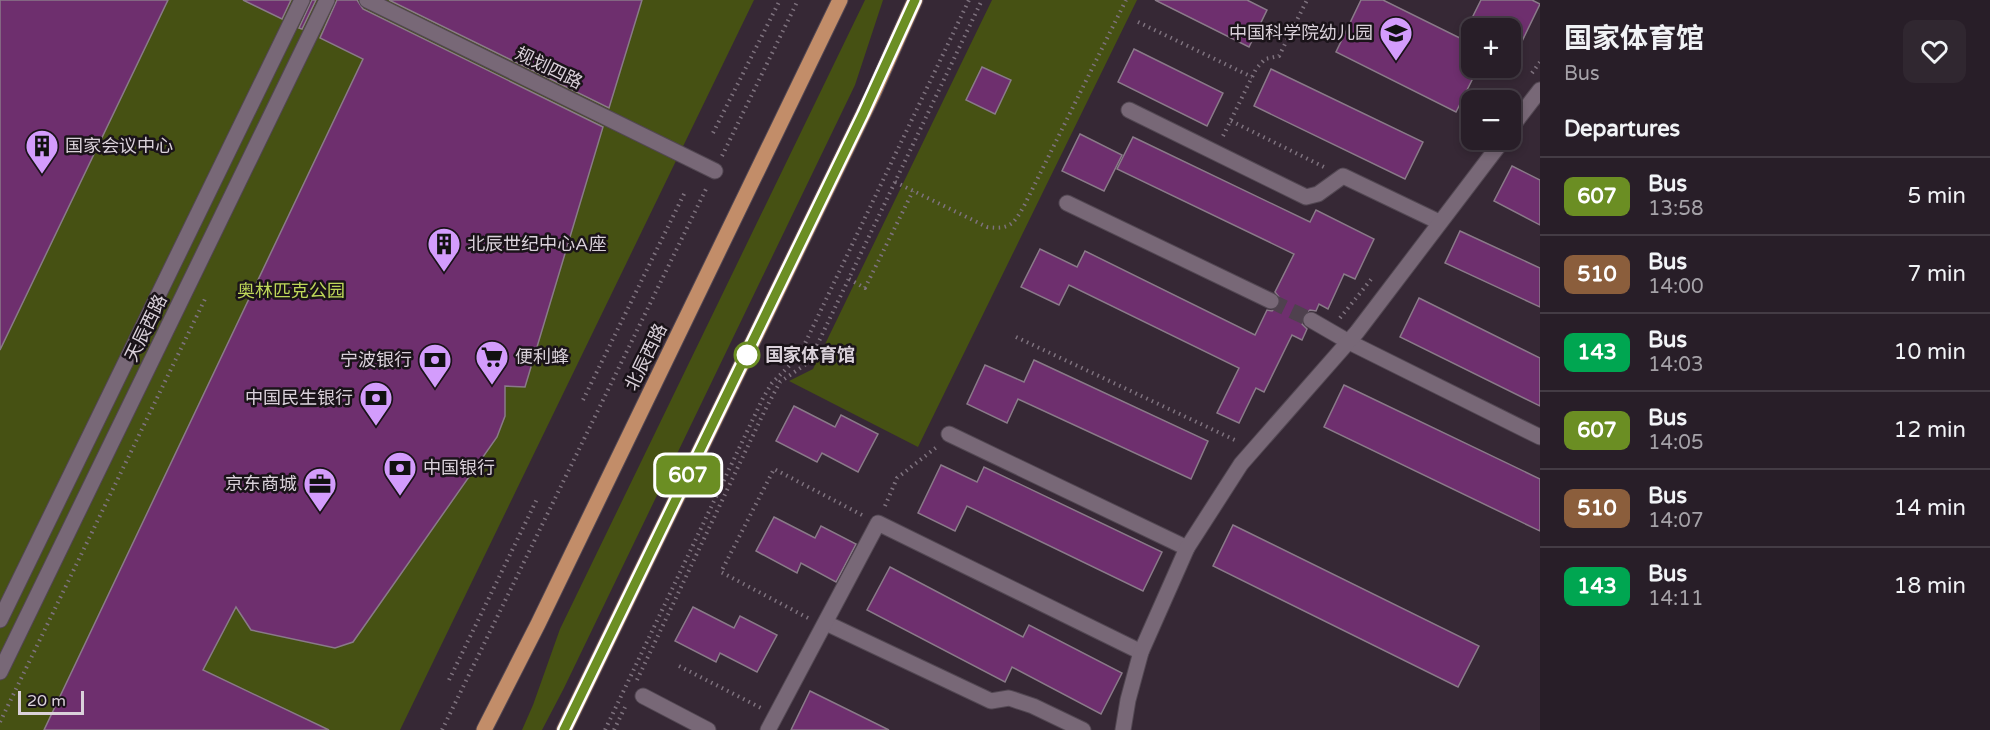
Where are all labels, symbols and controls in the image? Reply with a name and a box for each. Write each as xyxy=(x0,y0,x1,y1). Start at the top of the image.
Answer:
school or university icon: 中国科学院幼儿园 xyxy=(1378,15,1414,62)
map controls xyxy=(1461,18,1521,150)
button: + xyxy=(1461,18,1521,78)
button: heart xyxy=(1903,20,1966,83)
place label: 中国科学院幼儿园 xyxy=(1229,22,1373,44)
text: 国家体育馆 xyxy=(1564,22,1704,56)
street label: 规划四路 xyxy=(512,42,586,94)
text: Bus xyxy=(1564,62,1600,86)
button: − xyxy=(1461,90,1521,150)
text: Departures xyxy=(1564,116,1680,142)
building icon: 国家会议中心 xyxy=(24,128,60,175)
place label: 国家会议中心 xyxy=(65,135,173,157)
text: Bus xyxy=(1648,171,1687,197)
text: 5 min xyxy=(1907,183,1966,209)
text: 607 xyxy=(1577,184,1617,209)
text: 13:58 xyxy=(1648,197,1703,221)
building icon: 北辰世纪中心A座 xyxy=(426,226,462,273)
place label: 北辰世纪中心A座 xyxy=(467,233,606,255)
text: Bus xyxy=(1648,249,1687,275)
text: 7 min xyxy=(1907,261,1966,287)
text: 510 xyxy=(1577,262,1617,287)
text: 14:00 xyxy=(1648,275,1703,299)
park label: 奥林匹克公园 xyxy=(237,280,345,302)
street label: 天辰西路 xyxy=(120,291,172,365)
street label: 北辰西路 xyxy=(620,320,672,394)
text: Bus xyxy=(1648,327,1687,353)
supermarket icon: 便利蜂 xyxy=(474,339,510,386)
text: 10 min xyxy=(1894,339,1966,365)
text: 143 xyxy=(1577,340,1617,365)
bank icon: 宁波银行 xyxy=(417,342,453,389)
marker: 国家体育馆 xyxy=(734,342,760,368)
place label: 国家体育馆 xyxy=(765,344,855,366)
place label: 便利蜂 xyxy=(515,346,569,368)
place label: 宁波银行 xyxy=(340,349,412,371)
text: 14:03 xyxy=(1648,353,1703,377)
bank icon: 中国民生银行 xyxy=(358,380,394,427)
place label: 中国民生银行 xyxy=(245,387,353,409)
text: Bus xyxy=(1648,405,1687,431)
text: 12 min xyxy=(1894,417,1966,443)
text: 607 xyxy=(1577,418,1617,443)
text: 14:05 xyxy=(1648,431,1703,455)
bank icon: 中国银行 xyxy=(382,450,418,497)
line badge: 607 xyxy=(654,456,722,494)
place label: 中国银行 xyxy=(423,457,495,479)
text: 607 xyxy=(668,463,708,488)
office icon: 京东商城 xyxy=(302,466,338,513)
place label: 京东商城 xyxy=(225,473,297,495)
text: Bus xyxy=(1648,483,1687,509)
text: 14 min xyxy=(1894,495,1966,521)
text: 510 xyxy=(1577,496,1617,521)
text: 14:07 xyxy=(1648,509,1703,533)
text: Bus xyxy=(1648,561,1687,587)
text: 18 min xyxy=(1894,573,1966,599)
text: 143 xyxy=(1577,574,1617,599)
text: 14:11 xyxy=(1648,587,1703,611)
scale bar xyxy=(18,688,84,716)
text: 20 m xyxy=(27,691,66,711)

